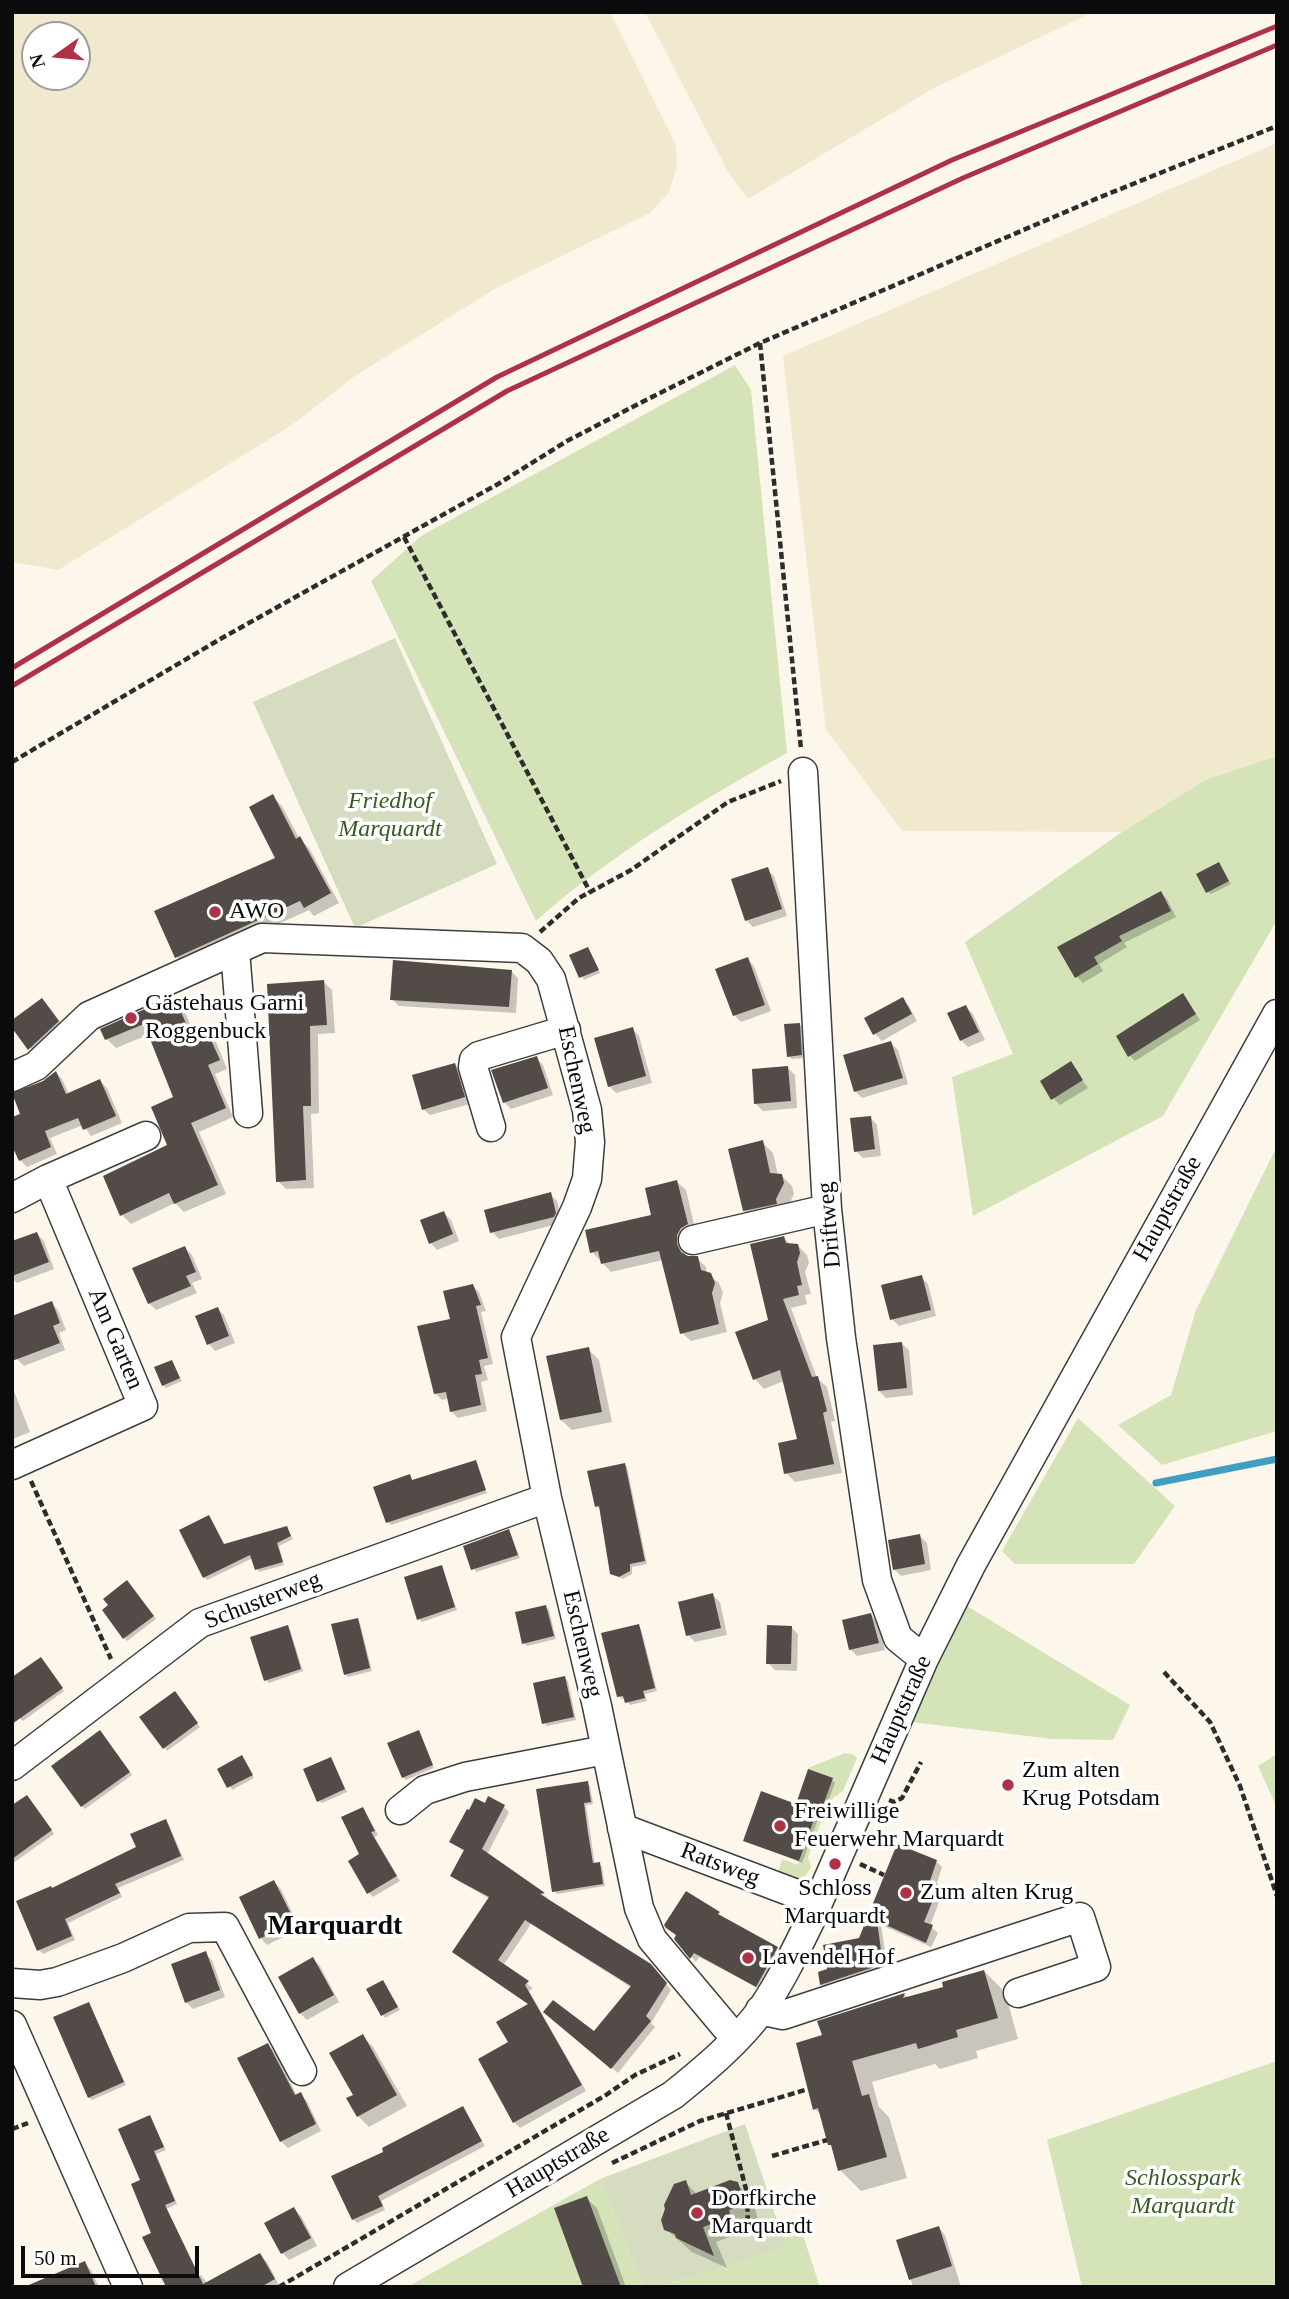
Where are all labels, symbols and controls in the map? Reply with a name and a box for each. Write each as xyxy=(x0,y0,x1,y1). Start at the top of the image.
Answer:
north arrow xyxy=(21,21,91,91)
text: N xyxy=(25,52,49,70)
park label: Friedhof Marquardt xyxy=(338,788,442,844)
place label: AWO xyxy=(229,898,284,926)
marker: AWO xyxy=(207,904,223,920)
place label: Gästehaus Garni Roggenbuck xyxy=(145,990,304,1046)
marker: Gästehaus Garni Roggenbuck xyxy=(123,1010,139,1026)
street label: Eschenweg xyxy=(551,1024,601,1136)
street label: Hauptstraße xyxy=(1127,1151,1209,1267)
street label: Driftweg xyxy=(812,1181,848,1269)
street label: Am Garten xyxy=(81,1284,149,1394)
street label: Schusterweg xyxy=(201,1566,325,1636)
street label: Eschenweg xyxy=(556,1588,608,1700)
street label: Hauptstraße xyxy=(865,1651,939,1769)
place label: Zum alten Krug Potsdam xyxy=(1022,1757,1160,1813)
marker: Zum alten Krug Potsdam xyxy=(1000,1777,1016,1793)
place label: Freiwillige Feuerwehr Marquardt xyxy=(794,1798,1004,1854)
marker: Freiwillige Feuerwehr Marquardt xyxy=(772,1818,788,1834)
street label: Ratsweg xyxy=(676,1837,764,1893)
marker: Schloss Marquardt xyxy=(827,1856,843,1872)
place label: Schloss Marquardt xyxy=(784,1875,886,1931)
place label: Zum alten Krug xyxy=(920,1879,1073,1907)
marker: Zum alten Krug xyxy=(898,1885,914,1901)
district label: Marquardt xyxy=(268,1910,402,1944)
place label: Lavendel Hof xyxy=(762,1944,895,1972)
marker: Lavendel Hof xyxy=(740,1950,756,1966)
street label: Hauptstraße xyxy=(501,2121,615,2205)
park label: Schlosspark Marquardt xyxy=(1125,2165,1241,2221)
place label: Dorfkirche Marquardt xyxy=(711,2185,816,2241)
marker: Dorfkirche Marquardt xyxy=(689,2205,705,2221)
scale bar xyxy=(24,2232,203,2276)
text: 50 m xyxy=(34,2246,77,2270)

